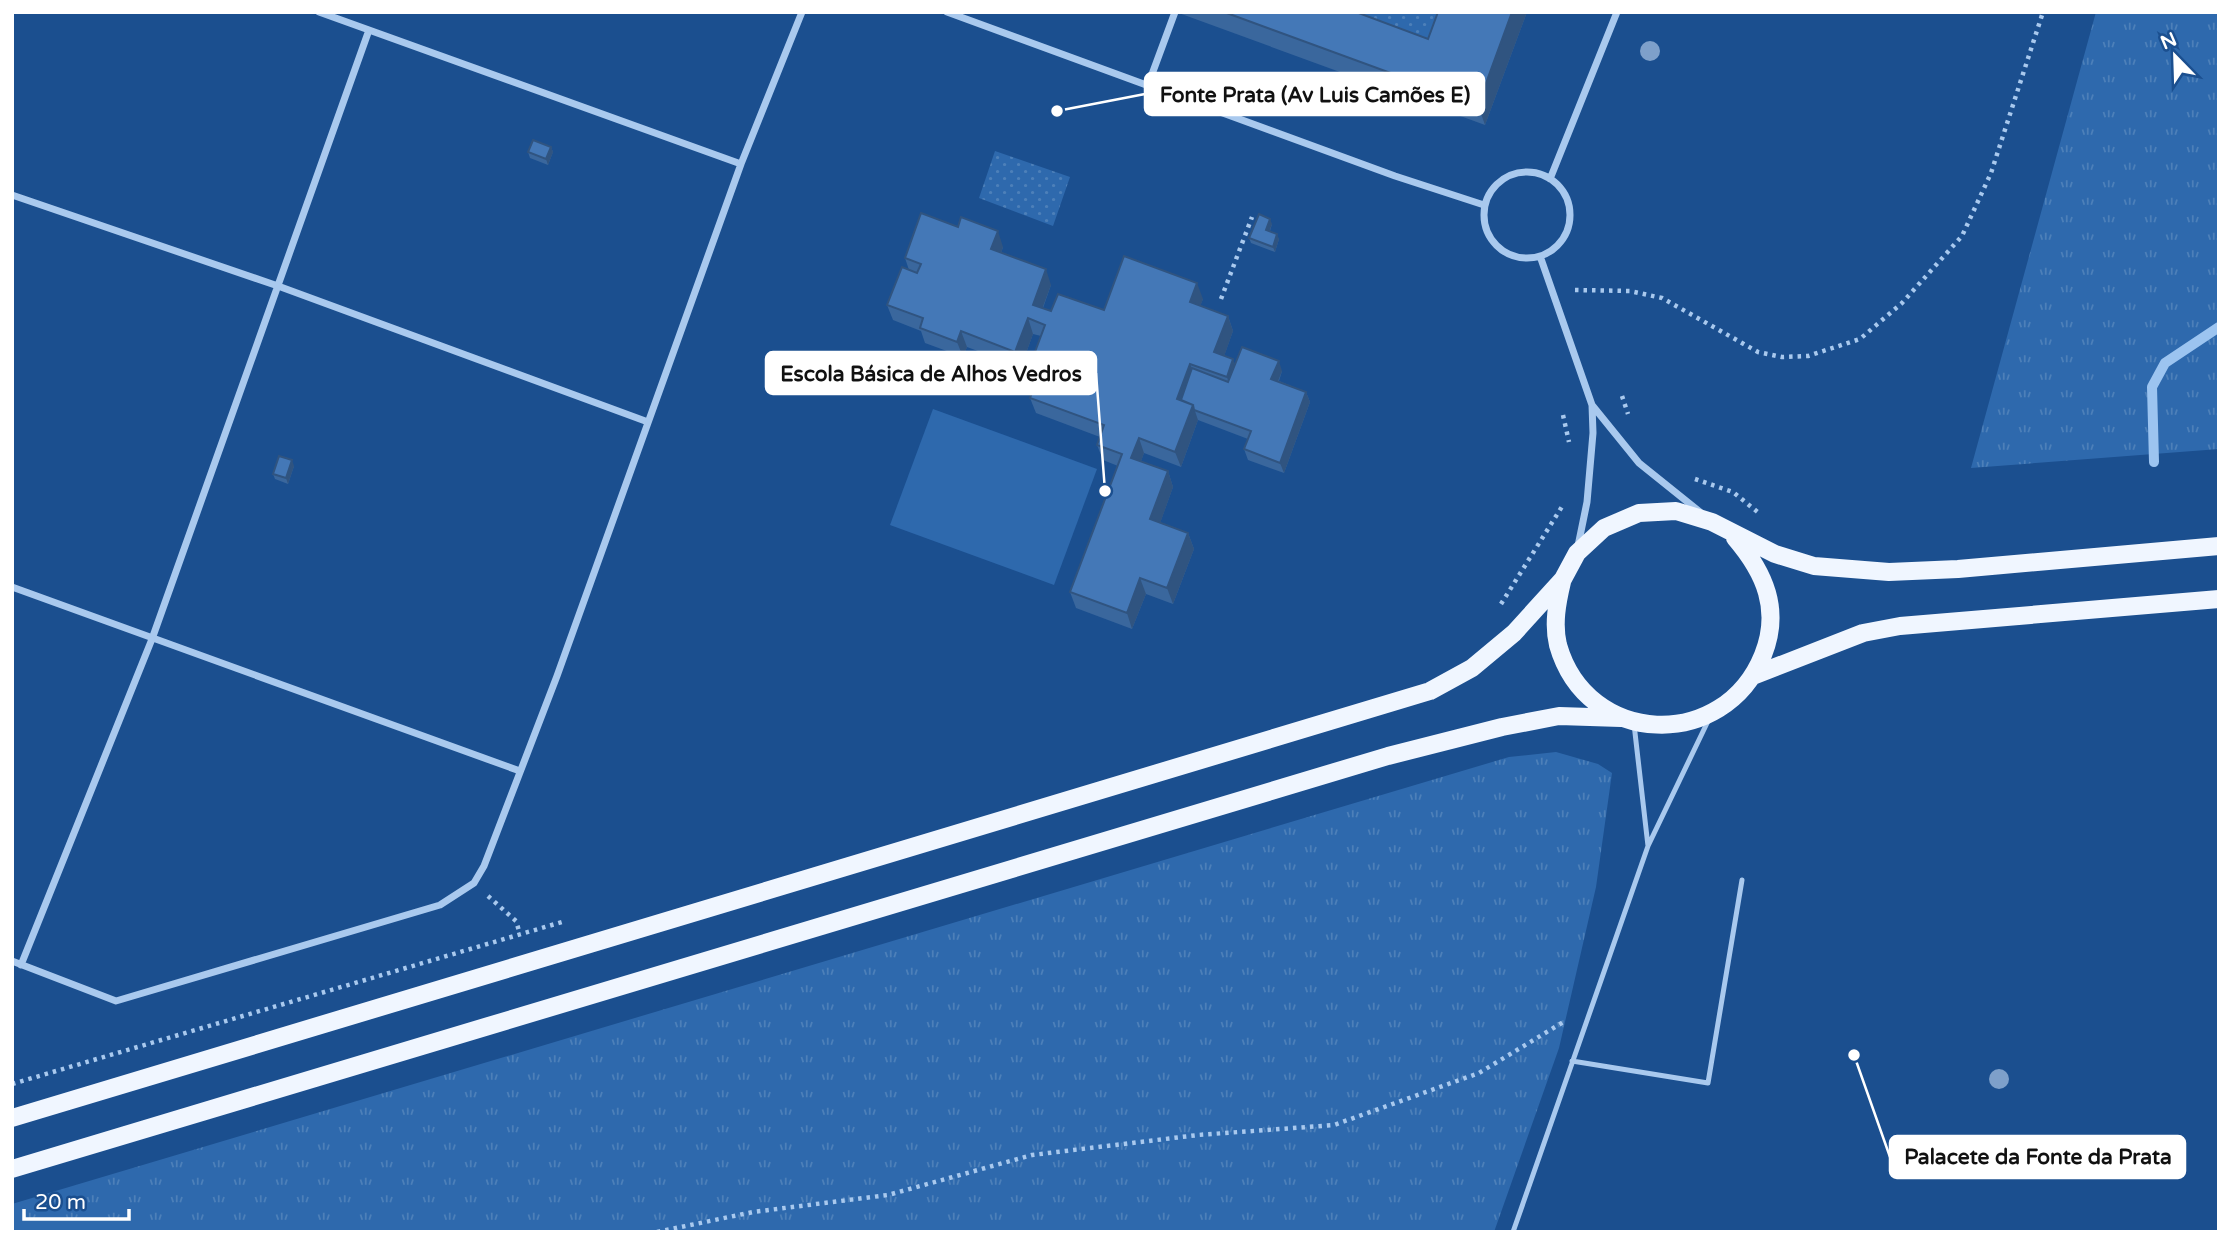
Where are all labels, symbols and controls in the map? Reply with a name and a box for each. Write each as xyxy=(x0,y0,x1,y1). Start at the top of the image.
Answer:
north arrow xyxy=(2140,21,2210,91)
text: N xyxy=(2157,28,2180,54)
callout: Fonte Prata (Av Luis Camões E) xyxy=(1145,73,1484,115)
text: Fonte Prata (Av Luis Camões E) xyxy=(1160,83,1470,108)
callout: Escola Básica de Alhos Vedros xyxy=(766,352,1096,394)
text: Escola Básica de Alhos Vedros xyxy=(780,362,1082,387)
callout: Palacete da Fonte da Prata xyxy=(1890,1136,2185,1178)
text: Palacete da Fonte da Prata xyxy=(1904,1145,2172,1170)
scale bar xyxy=(24,1178,130,1222)
text: 20 m xyxy=(35,1190,86,1215)

